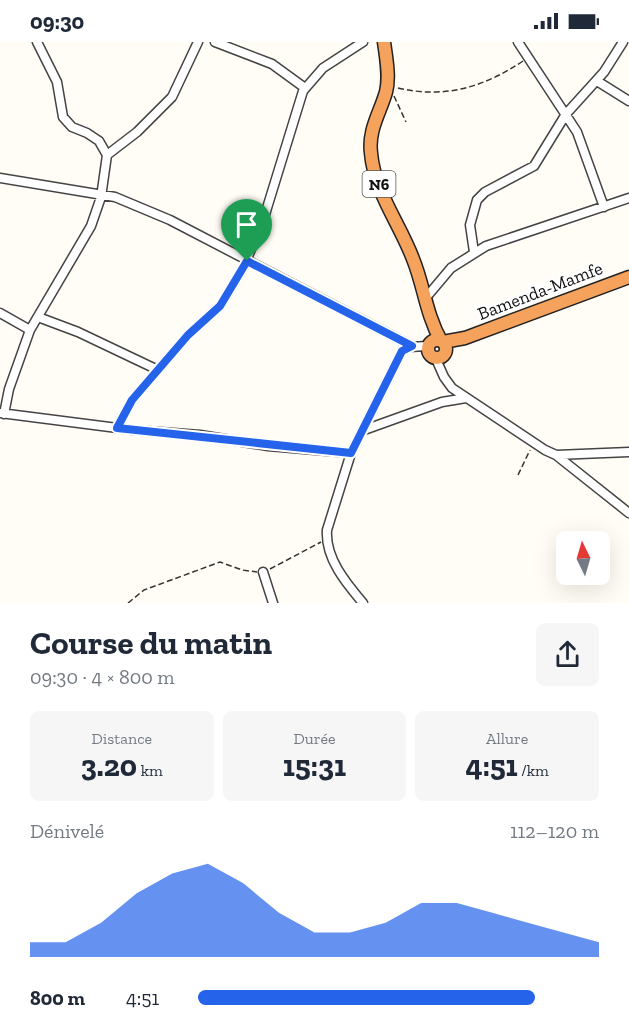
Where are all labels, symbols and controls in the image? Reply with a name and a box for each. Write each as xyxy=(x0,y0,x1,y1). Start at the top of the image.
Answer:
text: 09:30 xyxy=(30,8,84,35)
road number: N6 xyxy=(362,171,395,197)
pin xyxy=(221,199,272,261)
icon: arrive xyxy=(230,208,263,241)
street label: Bamenda-Mamfe xyxy=(474,257,606,325)
north arrow xyxy=(556,531,610,585)
map controls xyxy=(556,531,610,585)
text: Course du matin xyxy=(30,623,272,662)
button: share xyxy=(536,623,599,686)
text: 09:30 · 4 × 800 m xyxy=(30,665,175,689)
text: Distance xyxy=(92,729,152,748)
text: Durée xyxy=(293,729,336,748)
text: Allure xyxy=(486,729,528,748)
text: 3.20 xyxy=(81,748,137,784)
text: 15:31 xyxy=(283,748,346,784)
text: 4:51 xyxy=(465,748,518,784)
text: km xyxy=(137,761,163,780)
text: /km xyxy=(518,761,549,780)
text: Dénivelé xyxy=(30,819,104,843)
text: 112–120 m xyxy=(510,819,599,843)
text: 800 m xyxy=(30,986,85,1010)
text: 4:51 xyxy=(126,986,159,1010)

